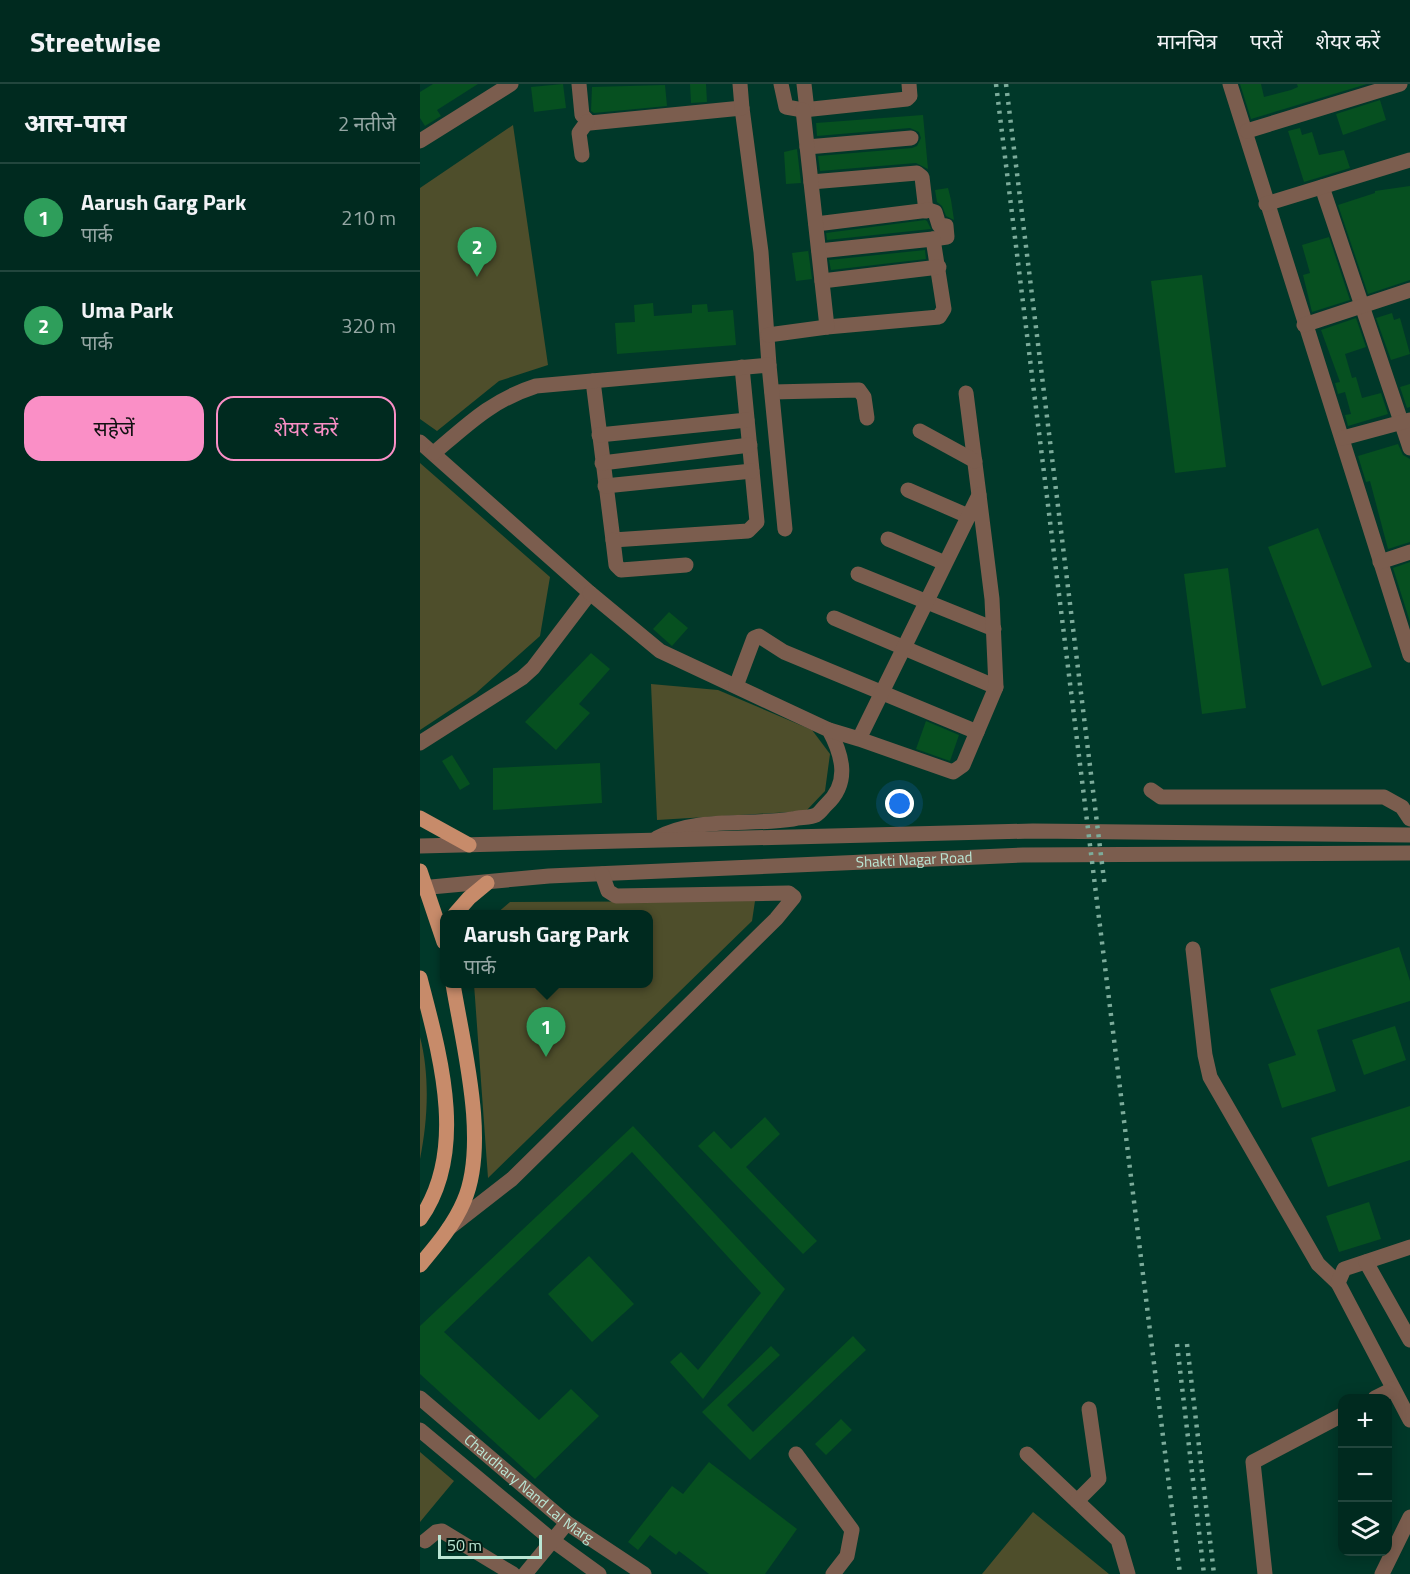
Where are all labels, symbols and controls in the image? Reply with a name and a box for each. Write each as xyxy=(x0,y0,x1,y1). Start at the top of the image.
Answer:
text: Streetwise xyxy=(30,20,161,63)
text: मानचित्र xyxy=(1157,25,1217,57)
text: परतें xyxy=(1250,25,1283,57)
text: शेयर करें xyxy=(1316,25,1380,57)
text: आस-पास xyxy=(24,103,126,142)
text: 2 नतीजे xyxy=(338,108,396,139)
text: Aarush Garg Park xyxy=(81,185,246,219)
text: 1 xyxy=(38,202,49,233)
text: 210 m xyxy=(341,202,396,233)
text: पार्क xyxy=(81,219,113,250)
pin: 2 xyxy=(458,228,496,277)
text: Uma Park xyxy=(81,293,173,327)
text: 2 xyxy=(38,310,49,341)
text: 320 m xyxy=(341,310,396,341)
text: पार्क xyxy=(81,327,113,358)
button: सहेजें xyxy=(24,396,204,461)
button: शेयर करें xyxy=(216,396,396,461)
your location xyxy=(885,789,914,818)
street label: Shakti Nagar Road xyxy=(855,845,973,873)
popup xyxy=(440,910,653,988)
text: Aarush Garg Park xyxy=(464,917,629,951)
text: पार्क xyxy=(464,951,496,982)
pin: 1 xyxy=(526,1008,566,1057)
map controls xyxy=(1338,1394,1392,1556)
button: + xyxy=(1338,1394,1392,1448)
street label: Chaudhary Nand Lal Marg xyxy=(459,1428,599,1549)
button: − xyxy=(1338,1448,1392,1502)
button: layers xyxy=(1338,1502,1392,1556)
scale bar xyxy=(438,1532,542,1560)
text: 50 m xyxy=(447,1533,482,1557)

